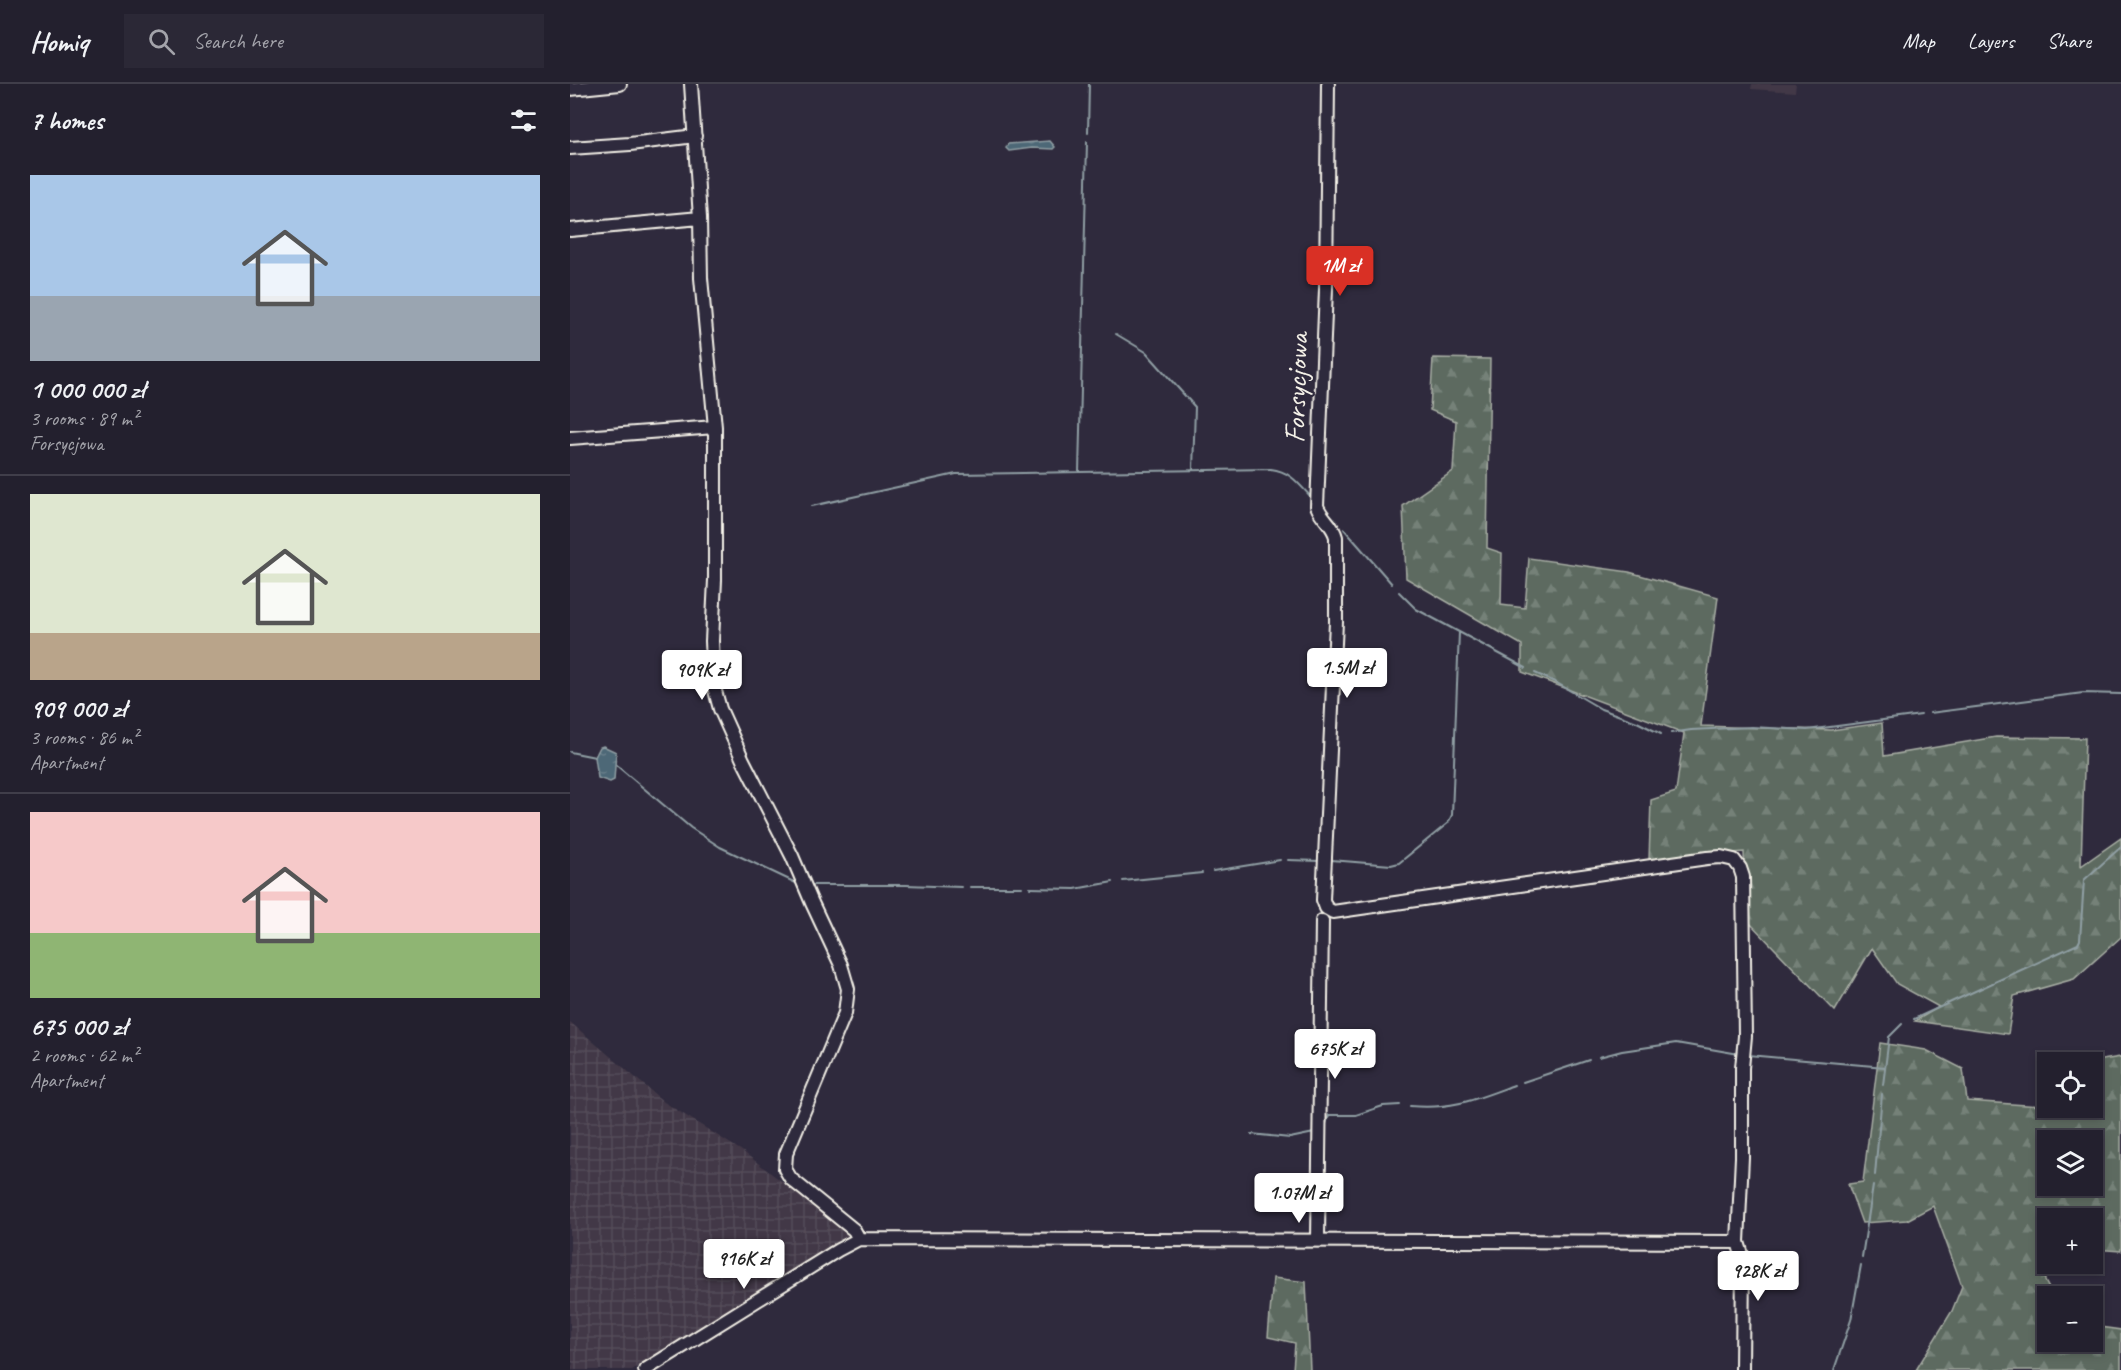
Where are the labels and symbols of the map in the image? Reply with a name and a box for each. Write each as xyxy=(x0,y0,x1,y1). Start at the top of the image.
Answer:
pin: 1M zł xyxy=(1298,246,1382,297)
street label: Forsycjowa xyxy=(1275,330,1317,444)
pin: 1.5M zł xyxy=(1292,648,1402,699)
pin: 909K zł xyxy=(647,650,757,701)
pin: 675K zł xyxy=(1280,1029,1390,1080)
pin: 1.07M zł xyxy=(1237,1173,1361,1224)
pin: 916K zł xyxy=(689,1239,799,1290)
pin: 928K zł xyxy=(1703,1251,1813,1302)

